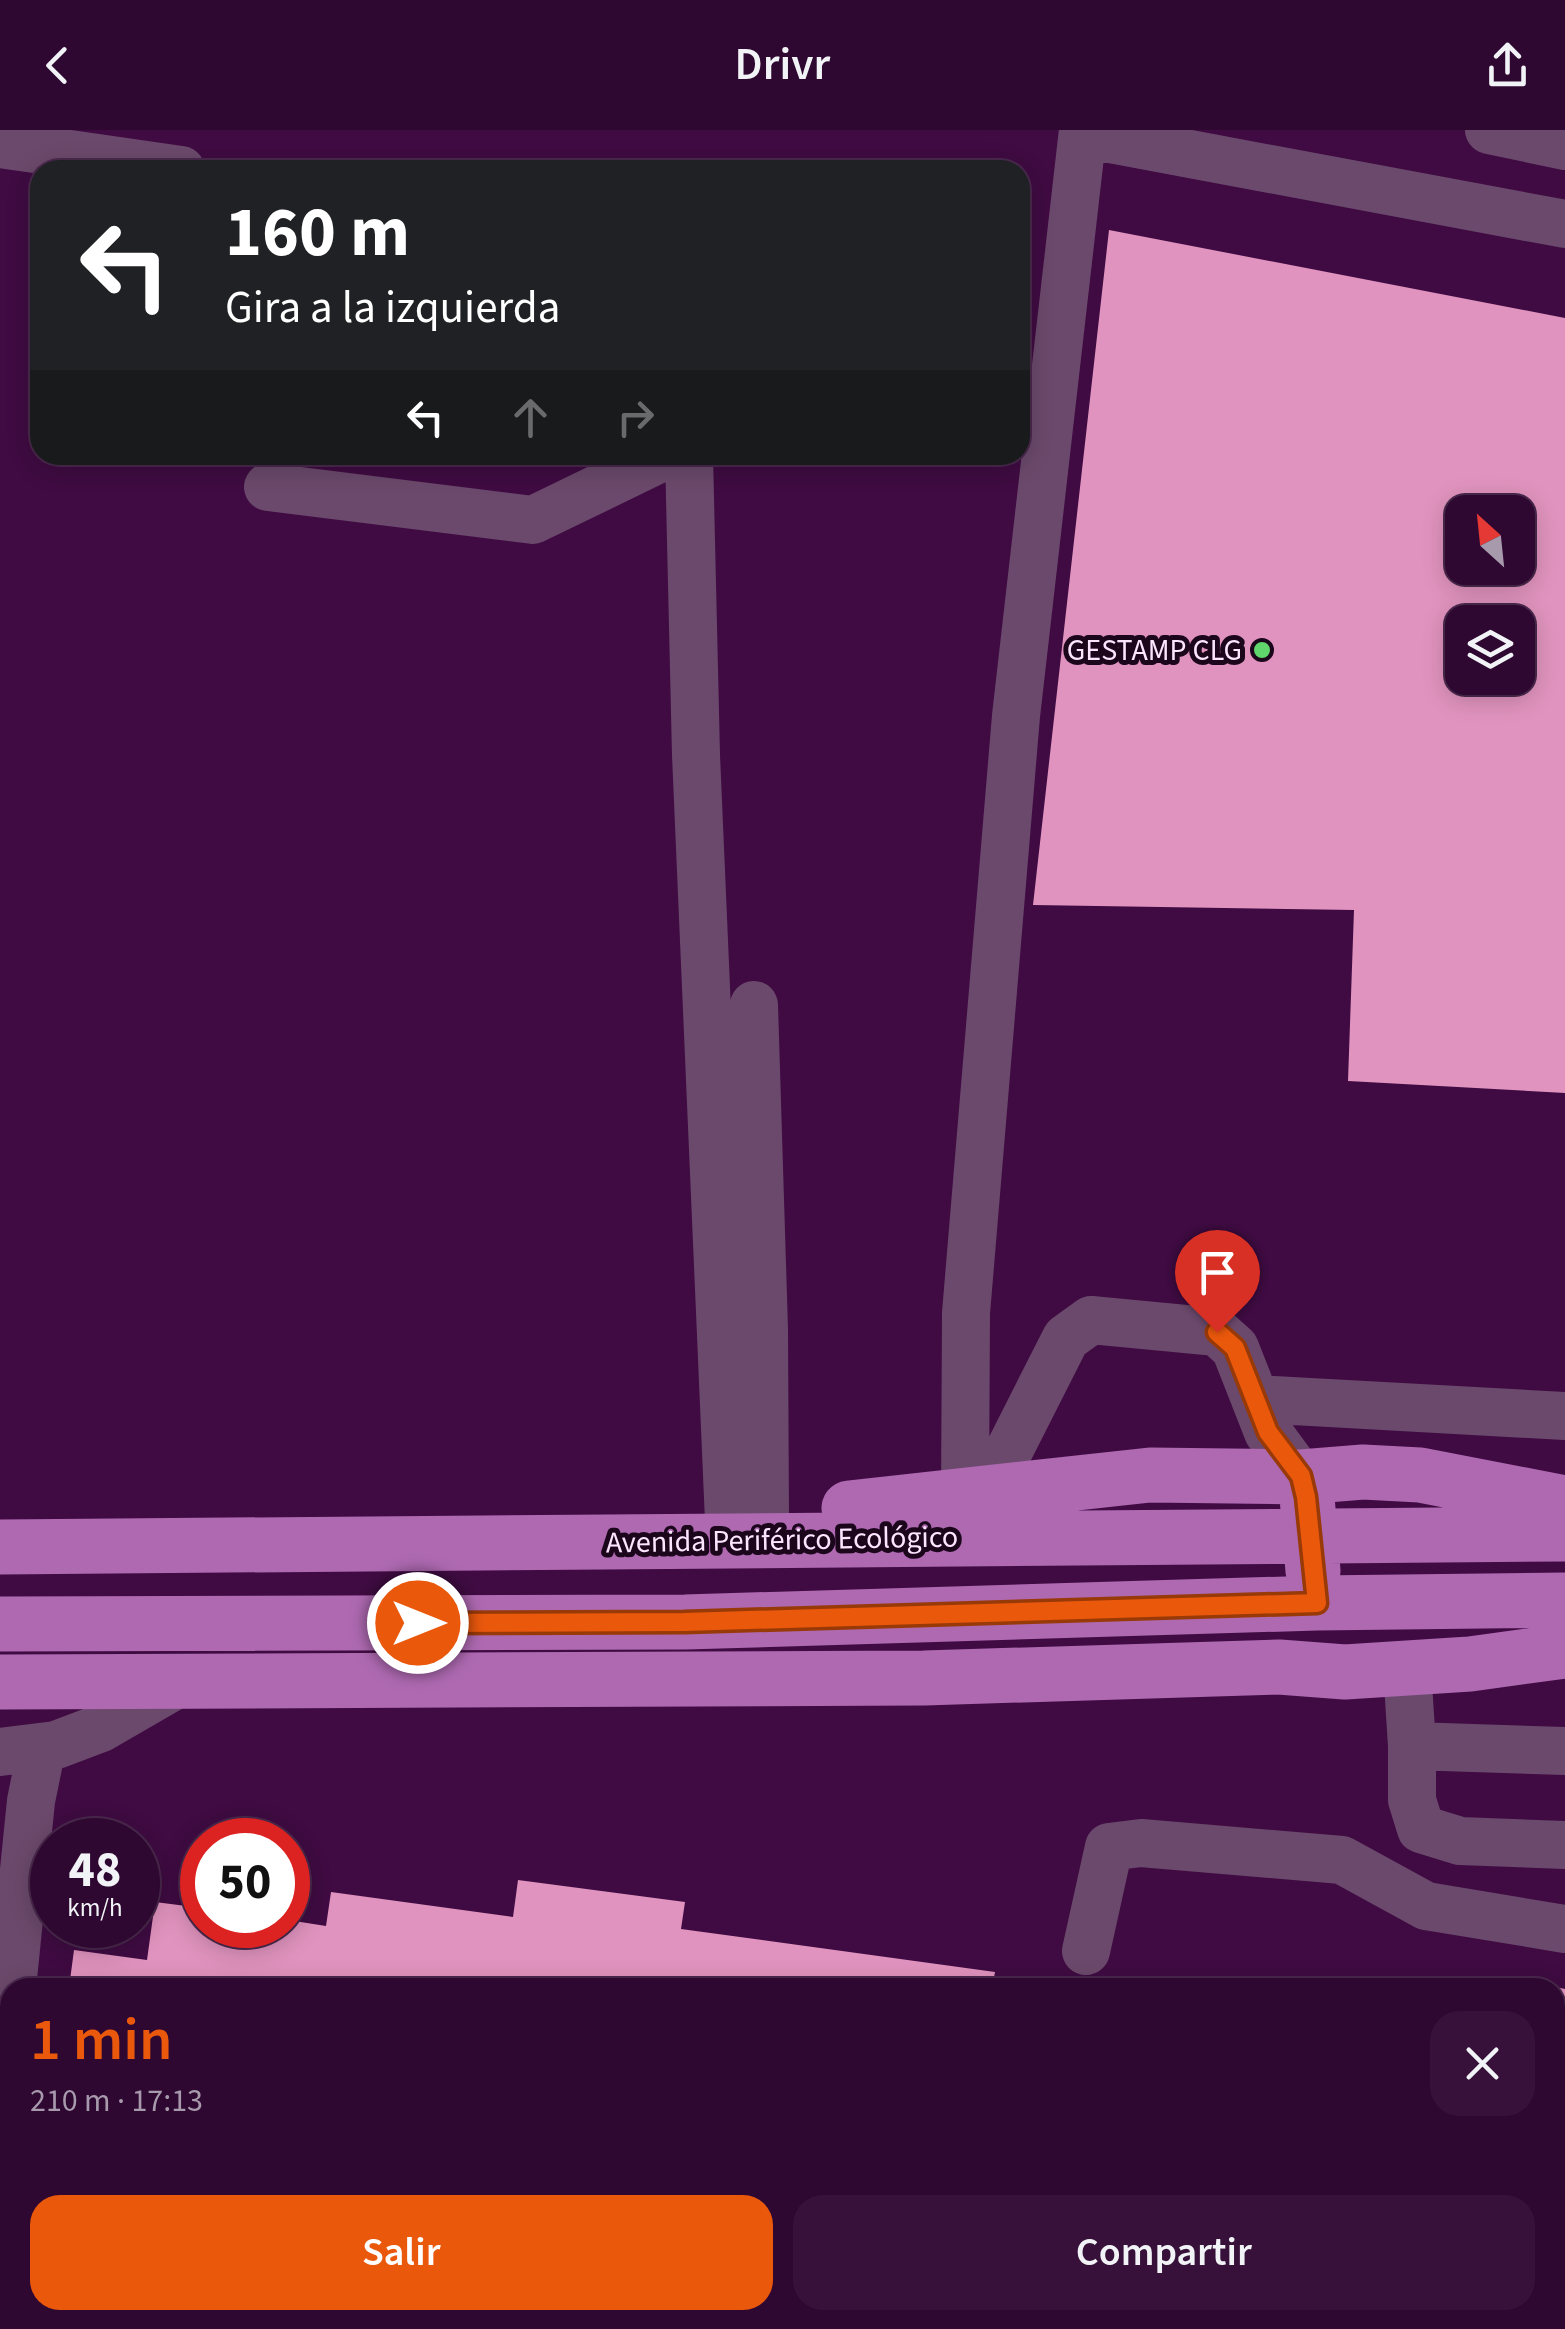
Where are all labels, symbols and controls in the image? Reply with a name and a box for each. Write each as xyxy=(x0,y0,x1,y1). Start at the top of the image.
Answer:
text: Drivr xyxy=(735,33,830,97)
icon: back xyxy=(30,38,85,93)
icon: share xyxy=(1480,38,1535,93)
text: 160 m xyxy=(225,183,410,283)
icon: left xyxy=(60,200,190,330)
text: Gira a la izquierda xyxy=(225,276,560,340)
icon: left xyxy=(398,390,453,445)
icon: ahead xyxy=(503,390,558,445)
icon: right xyxy=(608,390,663,445)
north arrow xyxy=(1445,495,1535,585)
map controls xyxy=(1445,495,1535,695)
button: layers xyxy=(1445,605,1535,695)
place label: GESTAMP CLG xyxy=(1067,629,1242,672)
marker: GESTAMP CLG xyxy=(1251,639,1273,661)
pin xyxy=(1175,1230,1260,1333)
icon: arrive xyxy=(1190,1245,1245,1300)
street label: Avenida Periférico Ecológico xyxy=(605,1515,959,1565)
position arrow xyxy=(366,1571,470,1675)
speed limit sign: 50 xyxy=(180,1818,310,1948)
text: 48 xyxy=(69,1835,121,1906)
text: km/h xyxy=(67,1890,123,1926)
text: 1 min xyxy=(30,1998,173,2083)
button: close xyxy=(1430,2011,1535,2116)
text: 210 m · 17:13 xyxy=(30,2078,203,2124)
button: Salir xyxy=(30,2195,773,2310)
button: Compartir xyxy=(793,2195,1535,2310)

